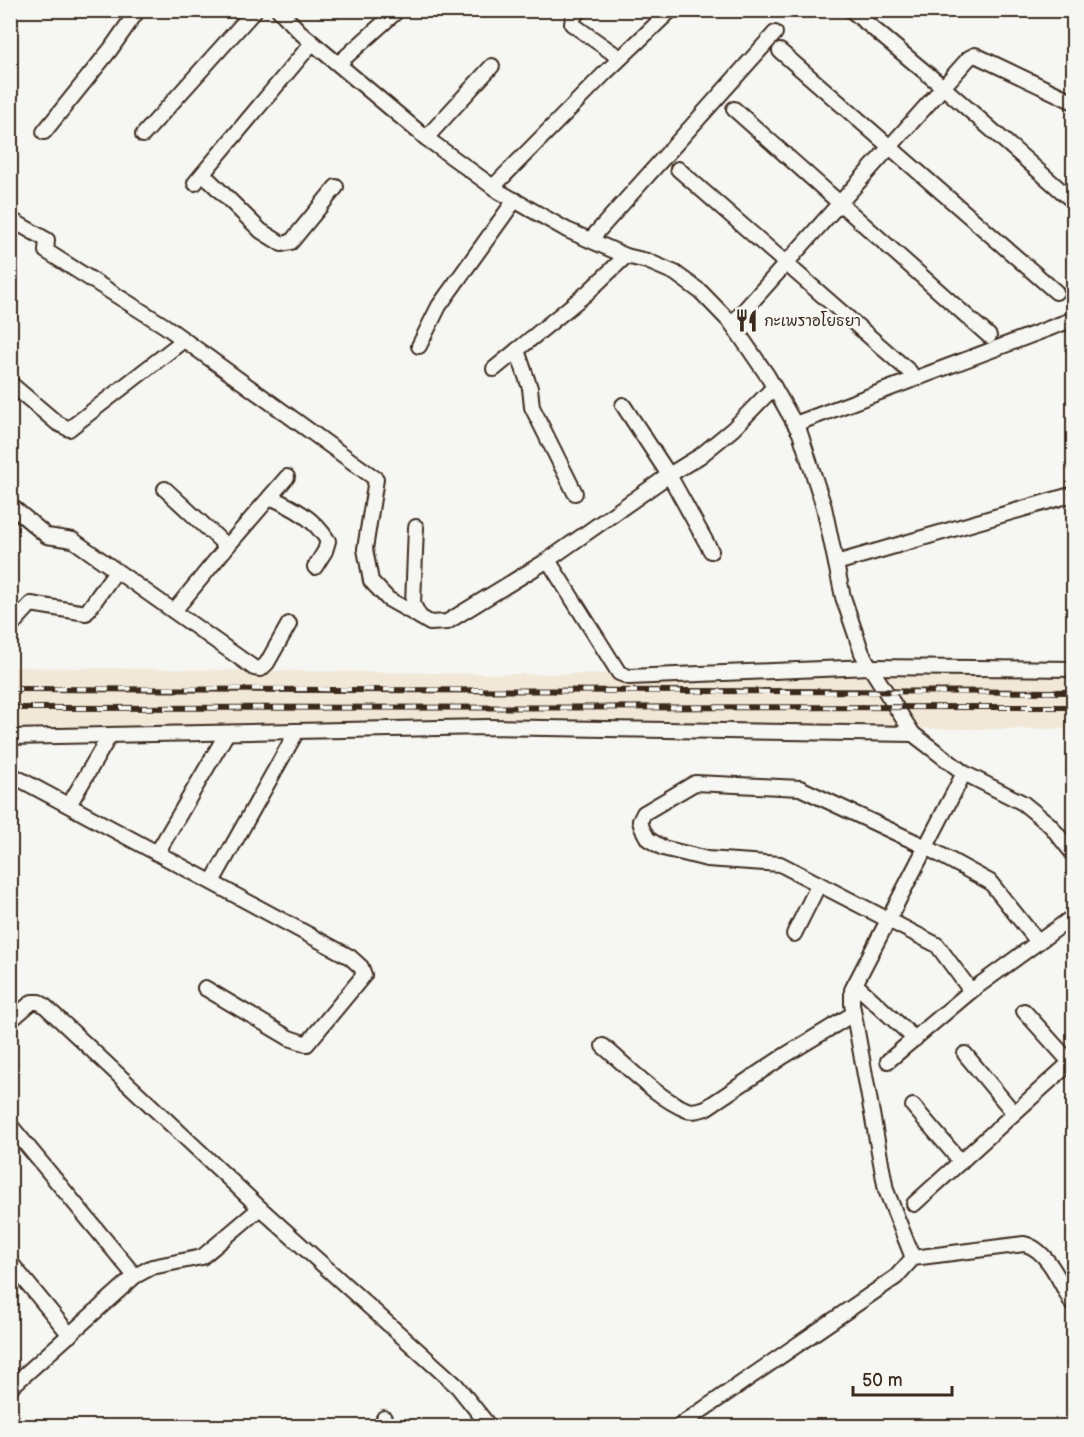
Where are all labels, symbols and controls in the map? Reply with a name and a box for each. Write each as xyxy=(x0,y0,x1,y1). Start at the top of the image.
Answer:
restaurant icon: กะเพราอโยธยา xyxy=(733,308,759,334)
place label: กะเพราอโยธยา xyxy=(764,311,861,331)
scale bar xyxy=(853,1359,952,1397)
text: 50 m xyxy=(862,1370,903,1391)

